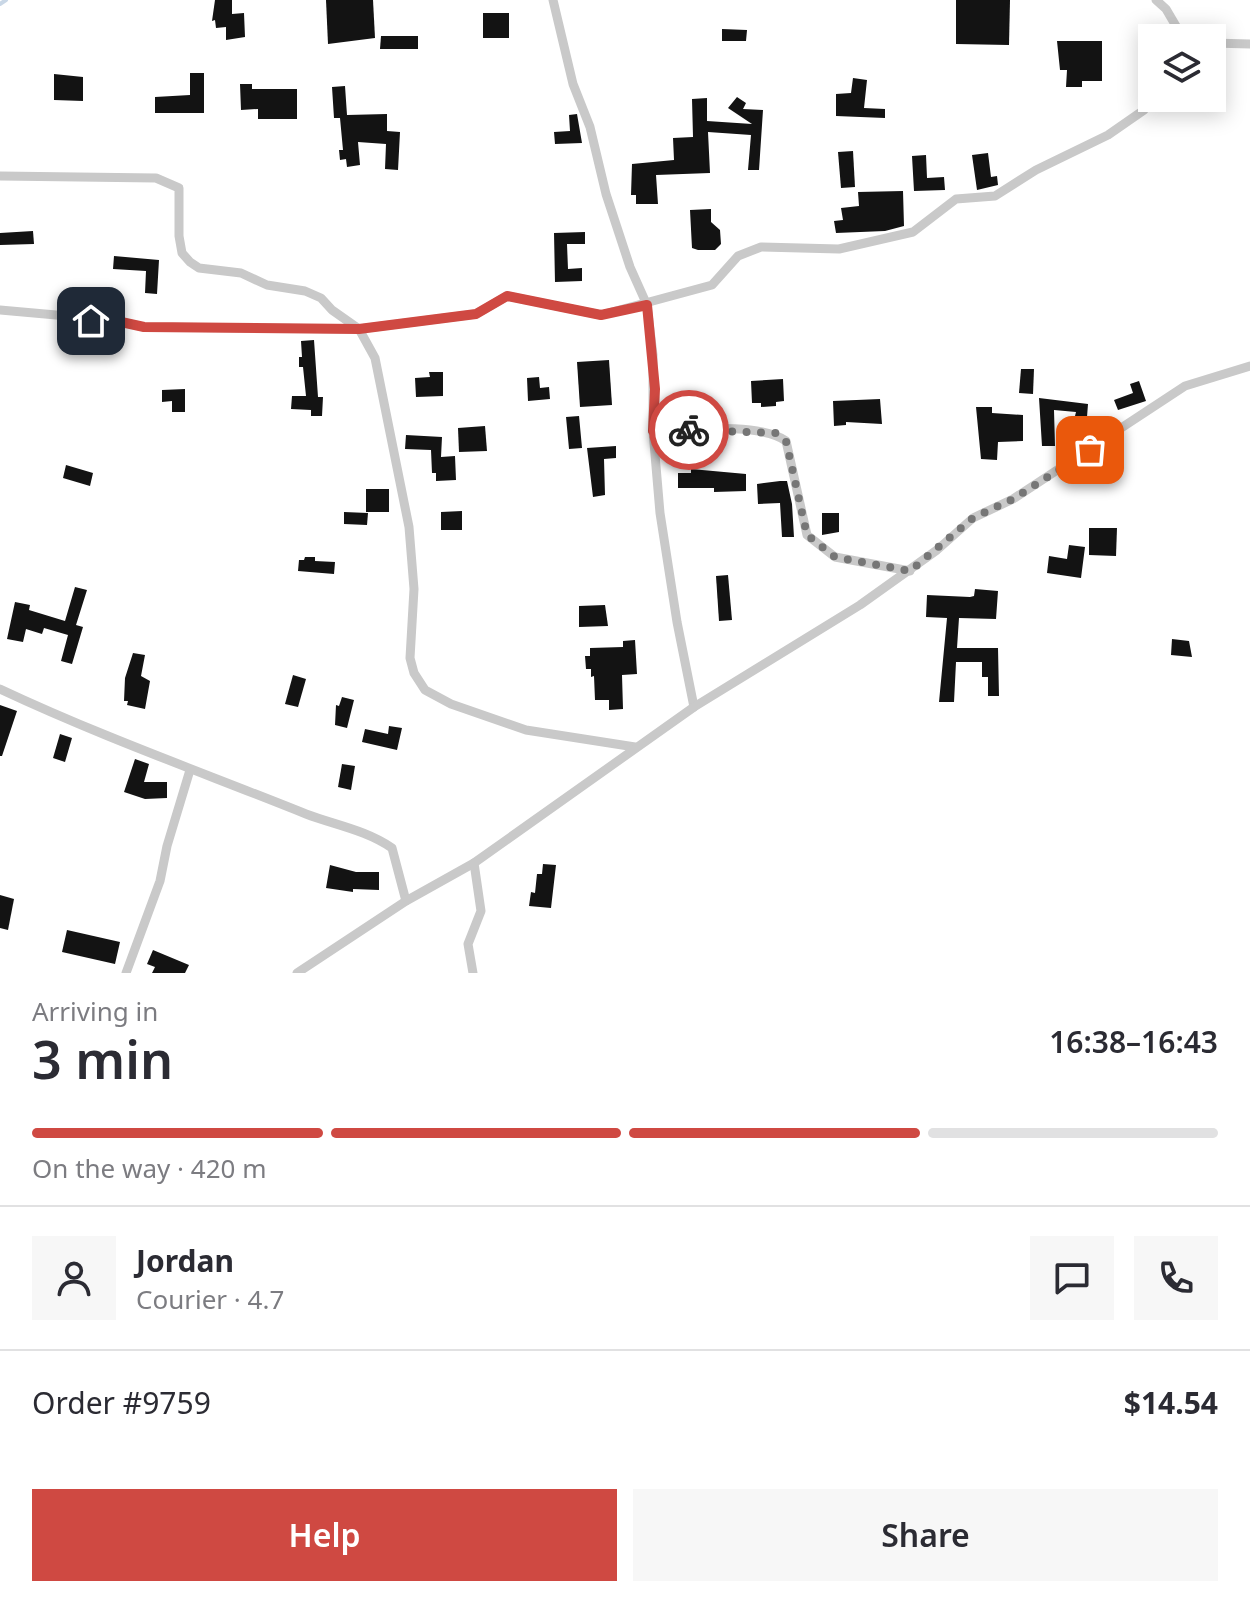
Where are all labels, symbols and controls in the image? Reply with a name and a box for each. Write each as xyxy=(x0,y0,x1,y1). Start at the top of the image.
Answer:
map controls xyxy=(1138,24,1226,112)
button: layers xyxy=(1138,24,1226,112)
pin xyxy=(57,287,125,355)
icon: home xyxy=(69,299,113,343)
courier xyxy=(649,390,729,470)
icon: bike xyxy=(667,408,711,452)
pin xyxy=(1056,416,1124,484)
icon: bag xyxy=(1068,428,1112,472)
text: Arriving in xyxy=(32,993,158,1029)
text: 16:38–16:43 xyxy=(1049,1021,1218,1062)
text: 3 min xyxy=(32,1023,173,1094)
text: On the way · 420 m xyxy=(32,1150,266,1186)
button: person xyxy=(32,1236,116,1320)
button: chat xyxy=(1030,1236,1114,1320)
button: phone xyxy=(1134,1236,1218,1320)
text: Jordan xyxy=(136,1240,234,1281)
text: Courier · 4.7 xyxy=(136,1281,284,1317)
text: Order #9759 xyxy=(32,1382,211,1423)
text: $14.54 xyxy=(1124,1382,1218,1423)
button: Help xyxy=(32,1489,617,1581)
button: Share xyxy=(633,1489,1218,1581)

